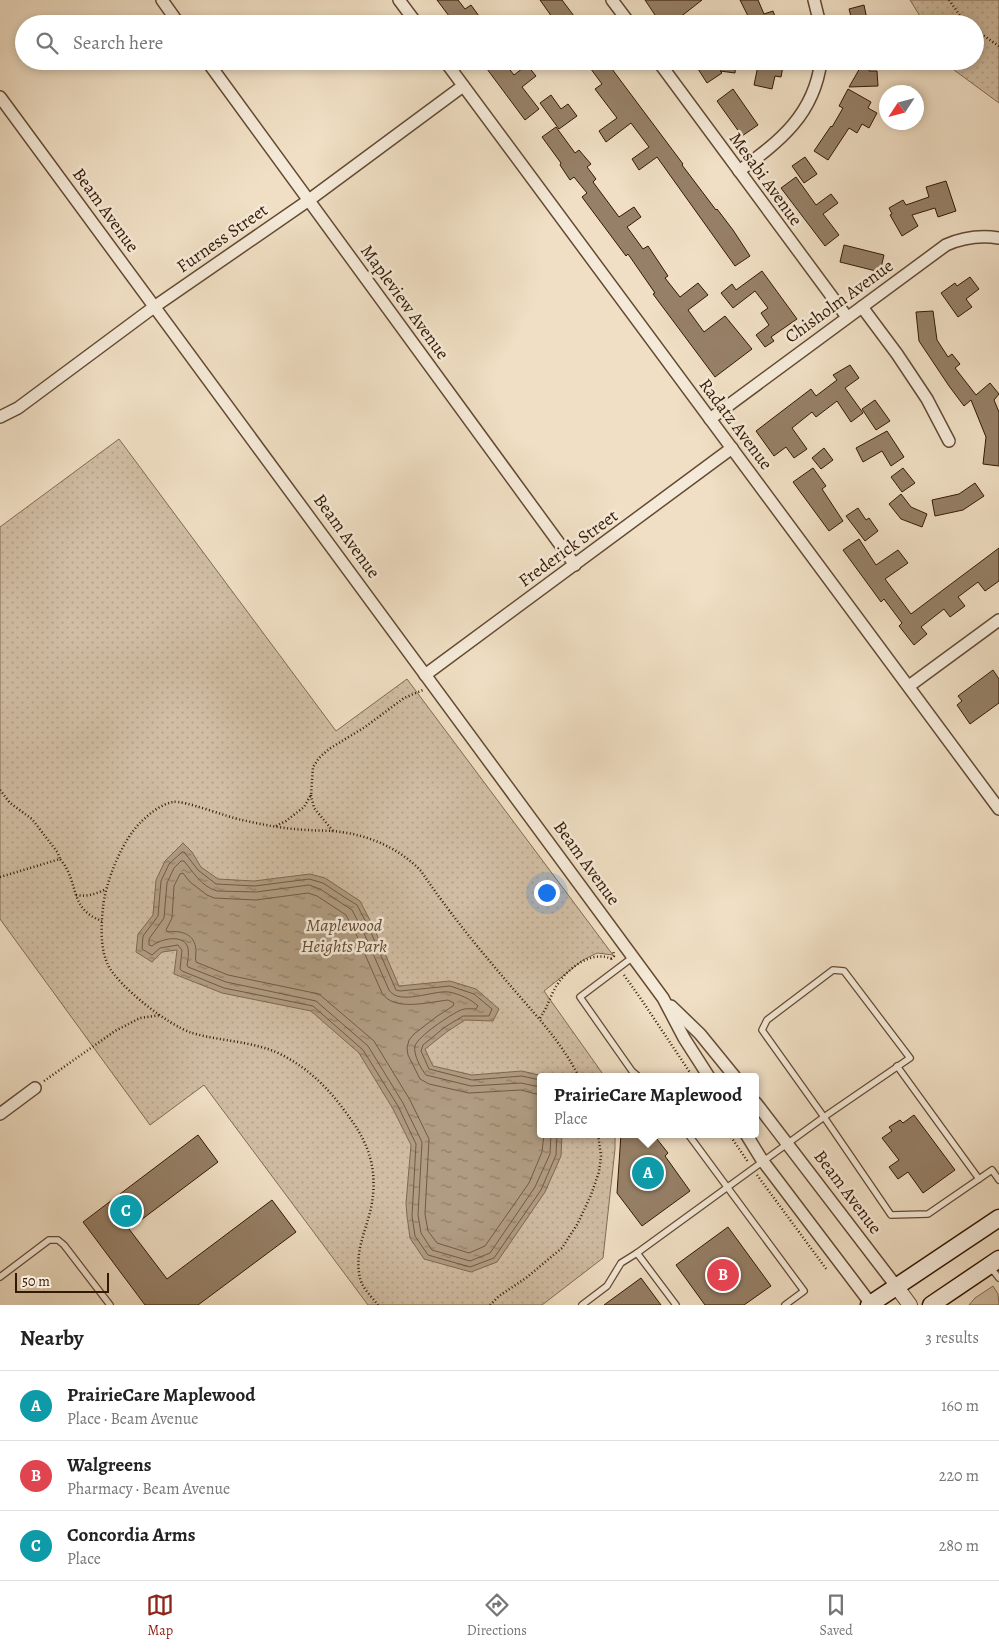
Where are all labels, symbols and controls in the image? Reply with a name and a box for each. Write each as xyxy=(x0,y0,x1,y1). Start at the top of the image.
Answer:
search box xyxy=(15,15,984,70)
icon: search xyxy=(33,29,61,57)
text: Search here xyxy=(73,30,163,56)
north arrow xyxy=(879,85,924,130)
street label: Mesabi Avenue xyxy=(724,127,808,231)
street label: Beam Avenue xyxy=(67,163,145,257)
street label: Furness Street xyxy=(172,198,272,278)
street label: Mapleview Avenue xyxy=(355,240,455,364)
street label: Chisholm Avenue xyxy=(780,254,898,348)
street label: Radatz Avenue xyxy=(694,373,778,475)
street label: Beam Avenue xyxy=(308,489,386,583)
street label: Frederick Street xyxy=(513,504,623,592)
street label: Beam Avenue xyxy=(548,816,626,910)
your location xyxy=(534,880,560,906)
park label: Maplewood Heights Park xyxy=(301,913,387,958)
popup xyxy=(537,1073,759,1138)
text: PrairieCare Maplewood xyxy=(554,1082,742,1108)
text: Place xyxy=(554,1108,588,1130)
street label: Beam Avenue xyxy=(809,1145,887,1239)
pin: A xyxy=(632,1154,664,1192)
pin: C xyxy=(110,1192,142,1230)
pin: B xyxy=(707,1256,739,1294)
scale bar xyxy=(15,1270,109,1293)
text: 50 m xyxy=(22,1272,50,1291)
text: Nearby xyxy=(20,1324,83,1352)
text: 3 results xyxy=(925,1327,979,1349)
text: PrairieCare Maplewood xyxy=(67,1382,256,1408)
text: A xyxy=(31,1395,41,1417)
text: 160 m xyxy=(941,1395,979,1417)
text: Place · Beam Avenue xyxy=(67,1408,199,1430)
text: Walgreens xyxy=(67,1452,151,1478)
text: B xyxy=(31,1465,41,1487)
text: 220 m xyxy=(939,1465,979,1487)
text: Pharmacy · Beam Avenue xyxy=(67,1478,230,1500)
text: Concordia Arms xyxy=(67,1522,195,1548)
text: C xyxy=(31,1535,41,1557)
text: 280 m xyxy=(939,1535,979,1557)
text: Place xyxy=(67,1548,101,1570)
tab: Map xyxy=(146,1591,174,1640)
tab: Directions xyxy=(467,1591,527,1640)
tab: Saved xyxy=(820,1591,853,1640)

